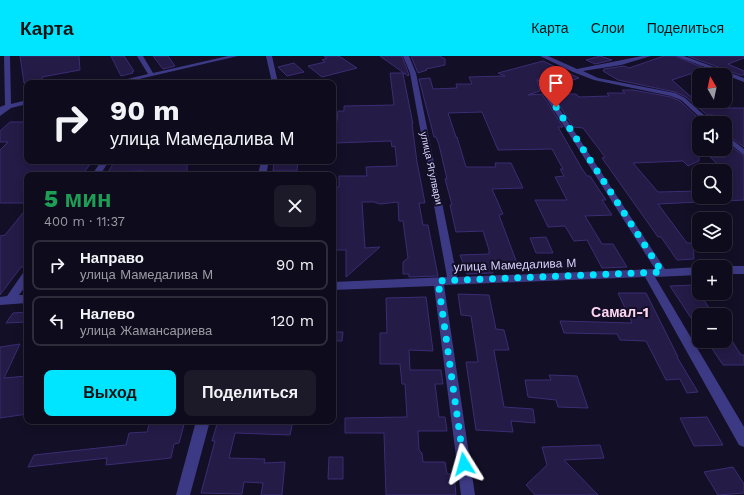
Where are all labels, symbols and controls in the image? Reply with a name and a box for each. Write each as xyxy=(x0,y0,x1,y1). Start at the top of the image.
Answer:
text: Карта xyxy=(20,17,74,40)
text: Карта xyxy=(531,20,569,36)
text: Слои xyxy=(591,20,625,36)
text: Поделиться xyxy=(647,20,724,36)
pin xyxy=(539,66,573,107)
north arrow xyxy=(692,68,732,108)
map controls xyxy=(692,68,732,348)
icon: arrive xyxy=(545,72,567,94)
text: 90 m xyxy=(110,94,180,127)
icon: right xyxy=(44,96,96,148)
button: sound xyxy=(692,116,732,156)
text: улица Мамедалива М xyxy=(110,128,294,149)
street label: улица Ягулвари xyxy=(418,131,445,206)
button: search xyxy=(692,164,732,204)
text: 5 мин xyxy=(44,185,111,213)
button: close xyxy=(274,185,316,227)
button: layers xyxy=(692,212,732,252)
text: 400 m · 11:37 xyxy=(44,214,125,229)
text: Направо xyxy=(80,249,144,267)
icon: right xyxy=(46,254,68,276)
text: 90 m xyxy=(276,256,314,274)
street label: улица Мамедалива М xyxy=(453,256,577,274)
button: + xyxy=(692,260,732,300)
text: улица Мамедалива М xyxy=(80,267,213,282)
district label: Самал-1 xyxy=(591,304,649,320)
text: Налево xyxy=(80,305,135,323)
button: − xyxy=(692,308,732,348)
icon: left xyxy=(46,310,68,332)
text: 120 m xyxy=(271,312,314,330)
text: улица Жамансариева xyxy=(80,323,212,338)
button: Выход xyxy=(44,370,176,416)
button: Поделиться xyxy=(184,370,316,416)
position arrow xyxy=(443,443,485,485)

